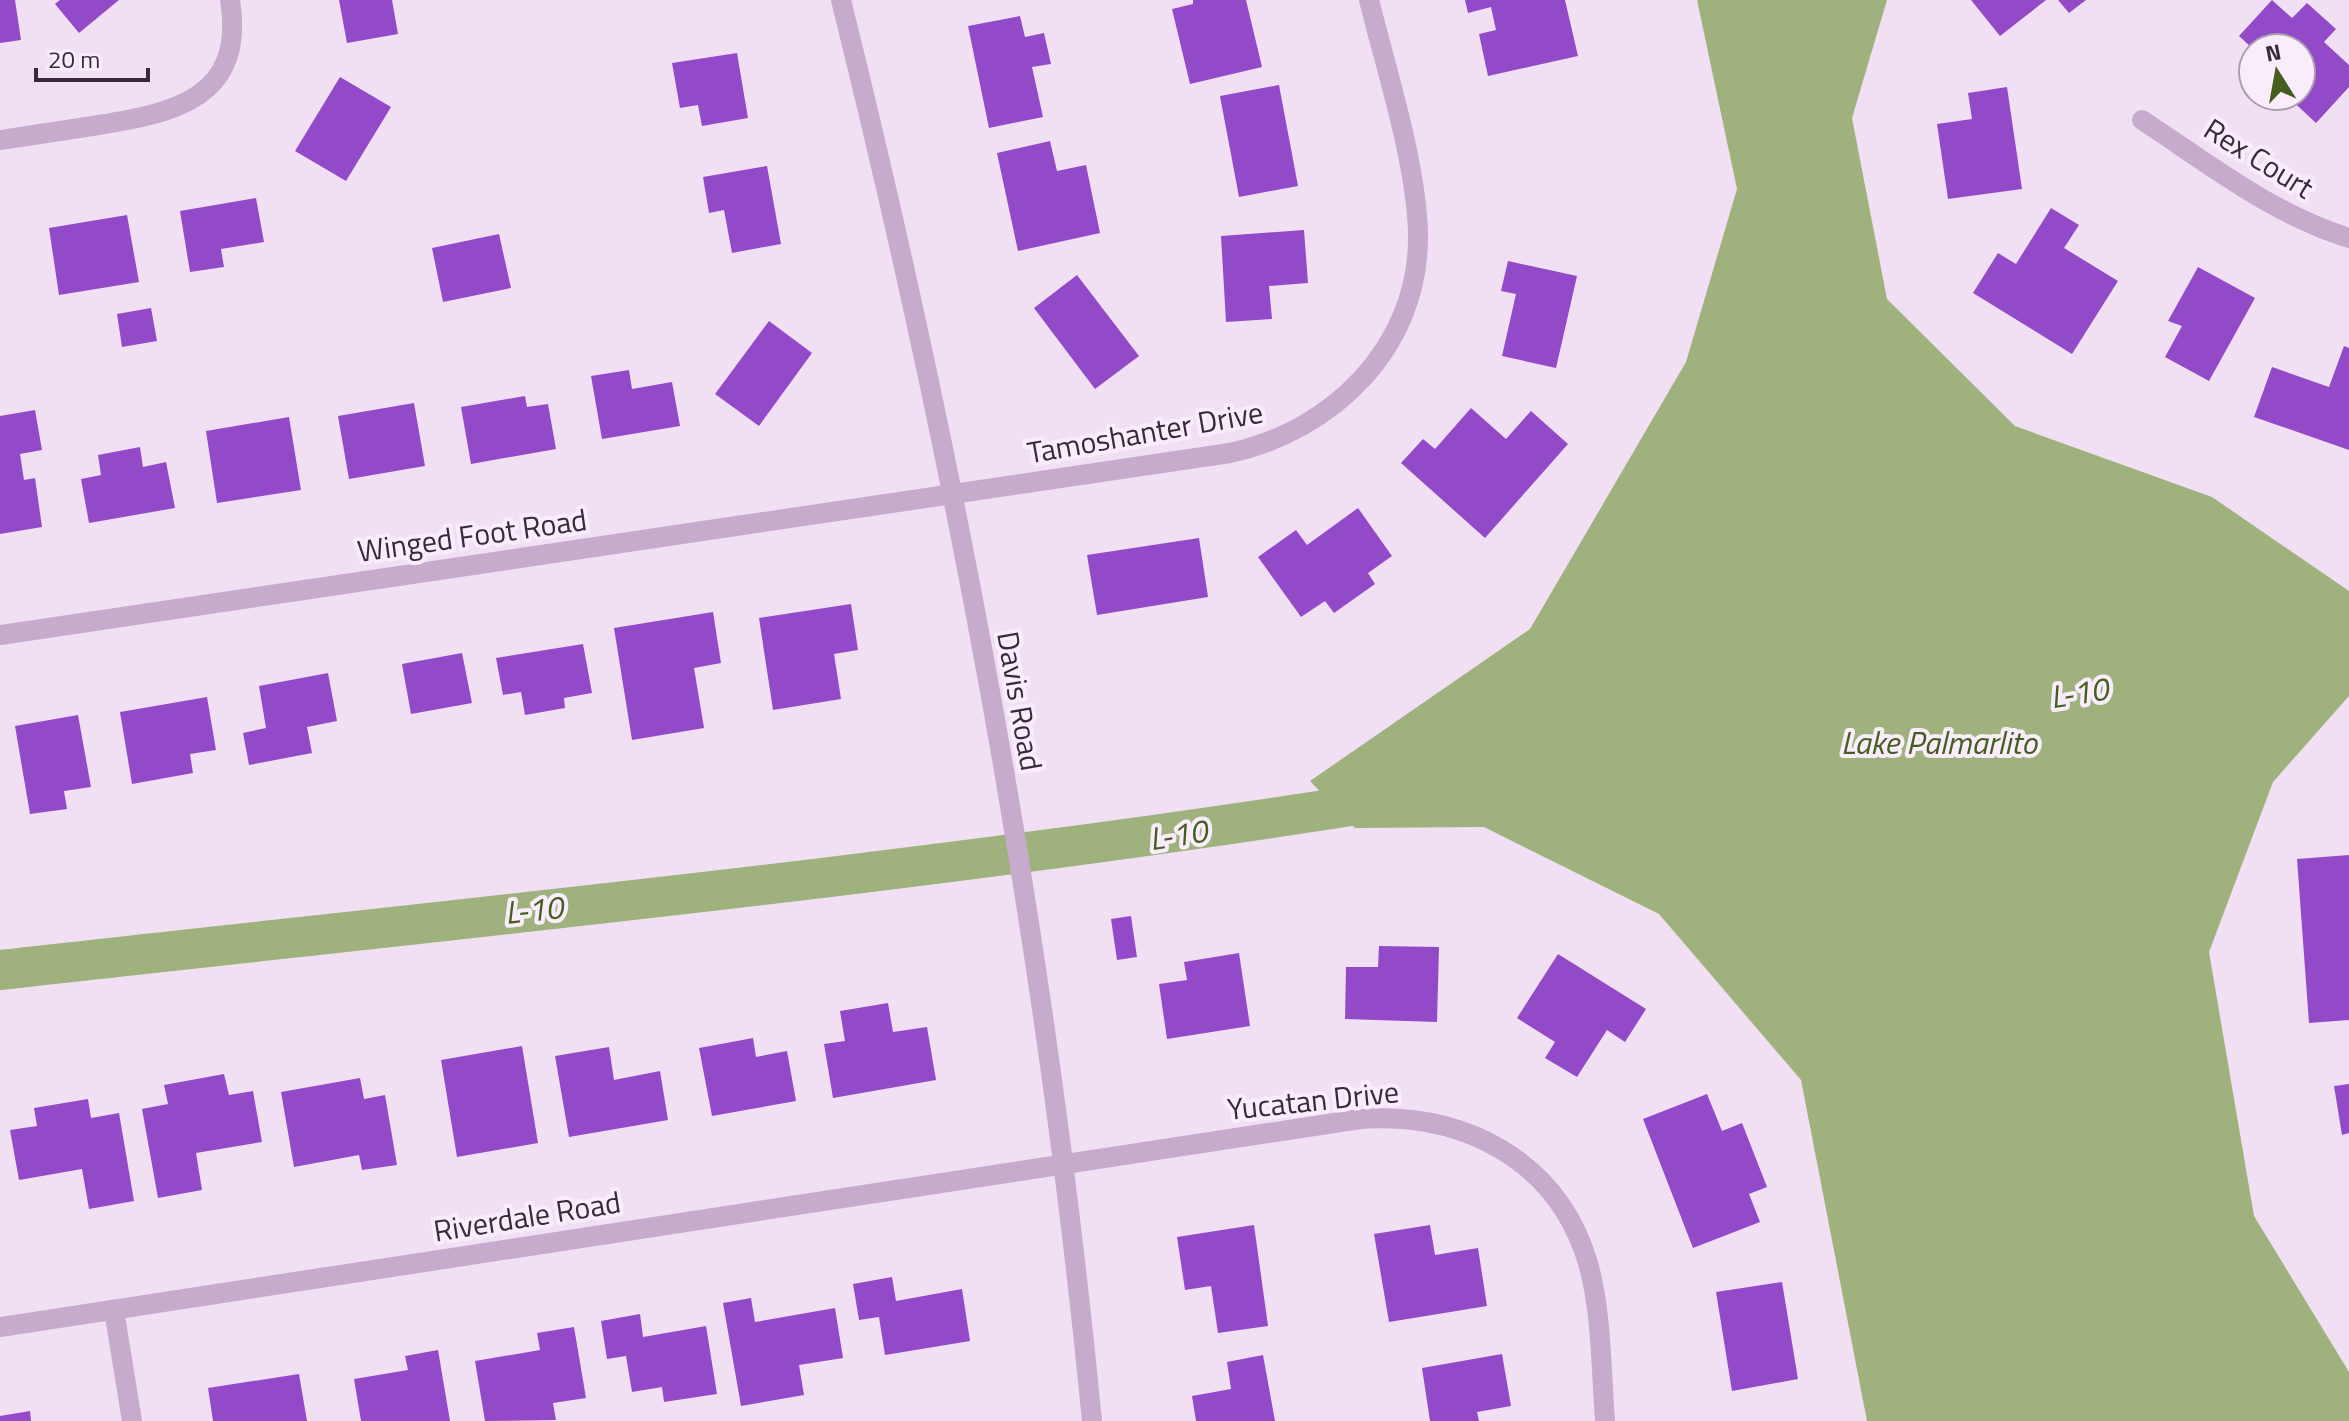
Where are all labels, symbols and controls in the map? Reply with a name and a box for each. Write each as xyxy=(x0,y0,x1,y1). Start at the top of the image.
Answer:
scale bar xyxy=(36,32,148,82)
north arrow xyxy=(2237,32,2317,112)
text: N xyxy=(2262,34,2284,71)
text: 20 m xyxy=(48,41,100,77)
street label: Rex Court xyxy=(2195,106,2323,210)
street label: Tamoshanter Drive xyxy=(1024,389,1266,475)
street label: Winged Foot Road xyxy=(354,496,590,574)
street label: Davis Road xyxy=(985,628,1055,774)
water label: L-10 xyxy=(2046,663,2114,720)
water label: Lake Palmarlito xyxy=(1841,718,2038,766)
water label: L-10 xyxy=(1145,805,1213,862)
water label: L-10 xyxy=(503,882,568,936)
street label: Yucatan Drive xyxy=(1225,1068,1401,1132)
street label: Riverdale Road xyxy=(430,1179,624,1253)

